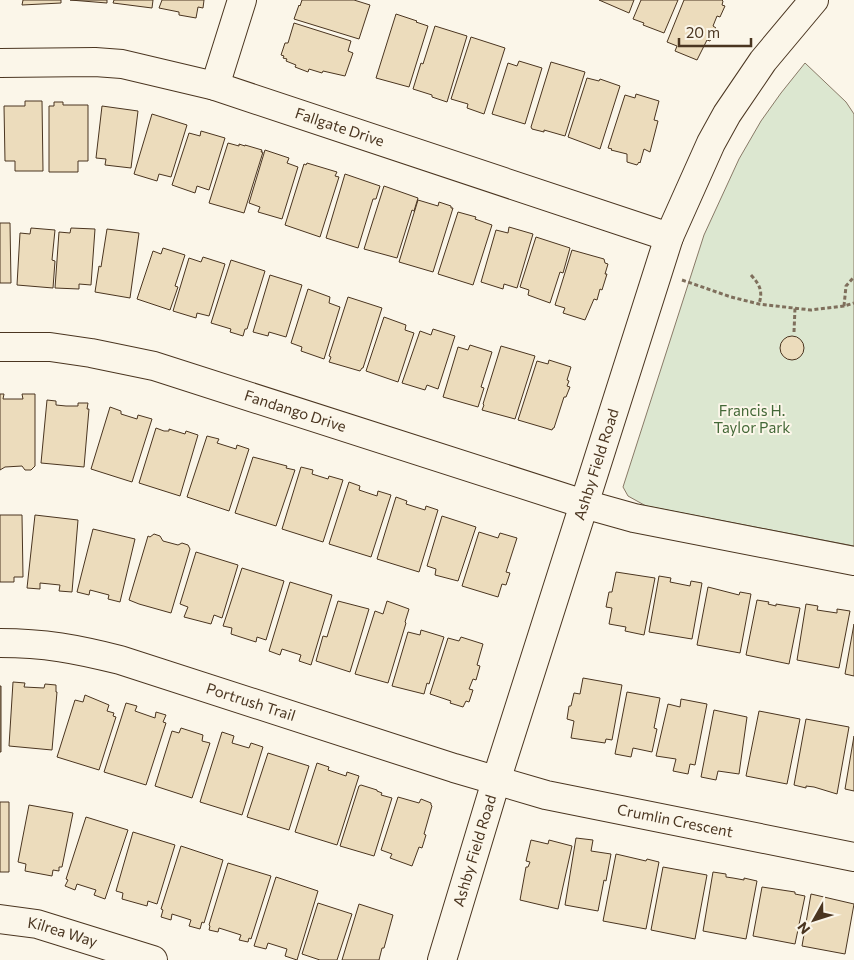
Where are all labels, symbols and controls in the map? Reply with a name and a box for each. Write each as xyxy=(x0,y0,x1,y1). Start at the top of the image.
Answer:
scale bar xyxy=(679,15,752,47)
text: 20 m xyxy=(686,23,720,41)
street label: Fallgate Drive xyxy=(293,103,387,150)
street label: Fandango Drive xyxy=(242,386,349,435)
park label: Francis H. Taylor Park xyxy=(714,401,790,436)
street label: Ashby Field Road xyxy=(570,406,622,522)
street label: Portrush Trail xyxy=(204,679,298,724)
street label: Ashby Field Road xyxy=(449,792,499,909)
street label: Crumlin Crescent xyxy=(616,800,735,840)
north arrow xyxy=(789,895,839,945)
street label: Kilrea Way xyxy=(27,913,100,950)
text: N xyxy=(794,919,813,938)

